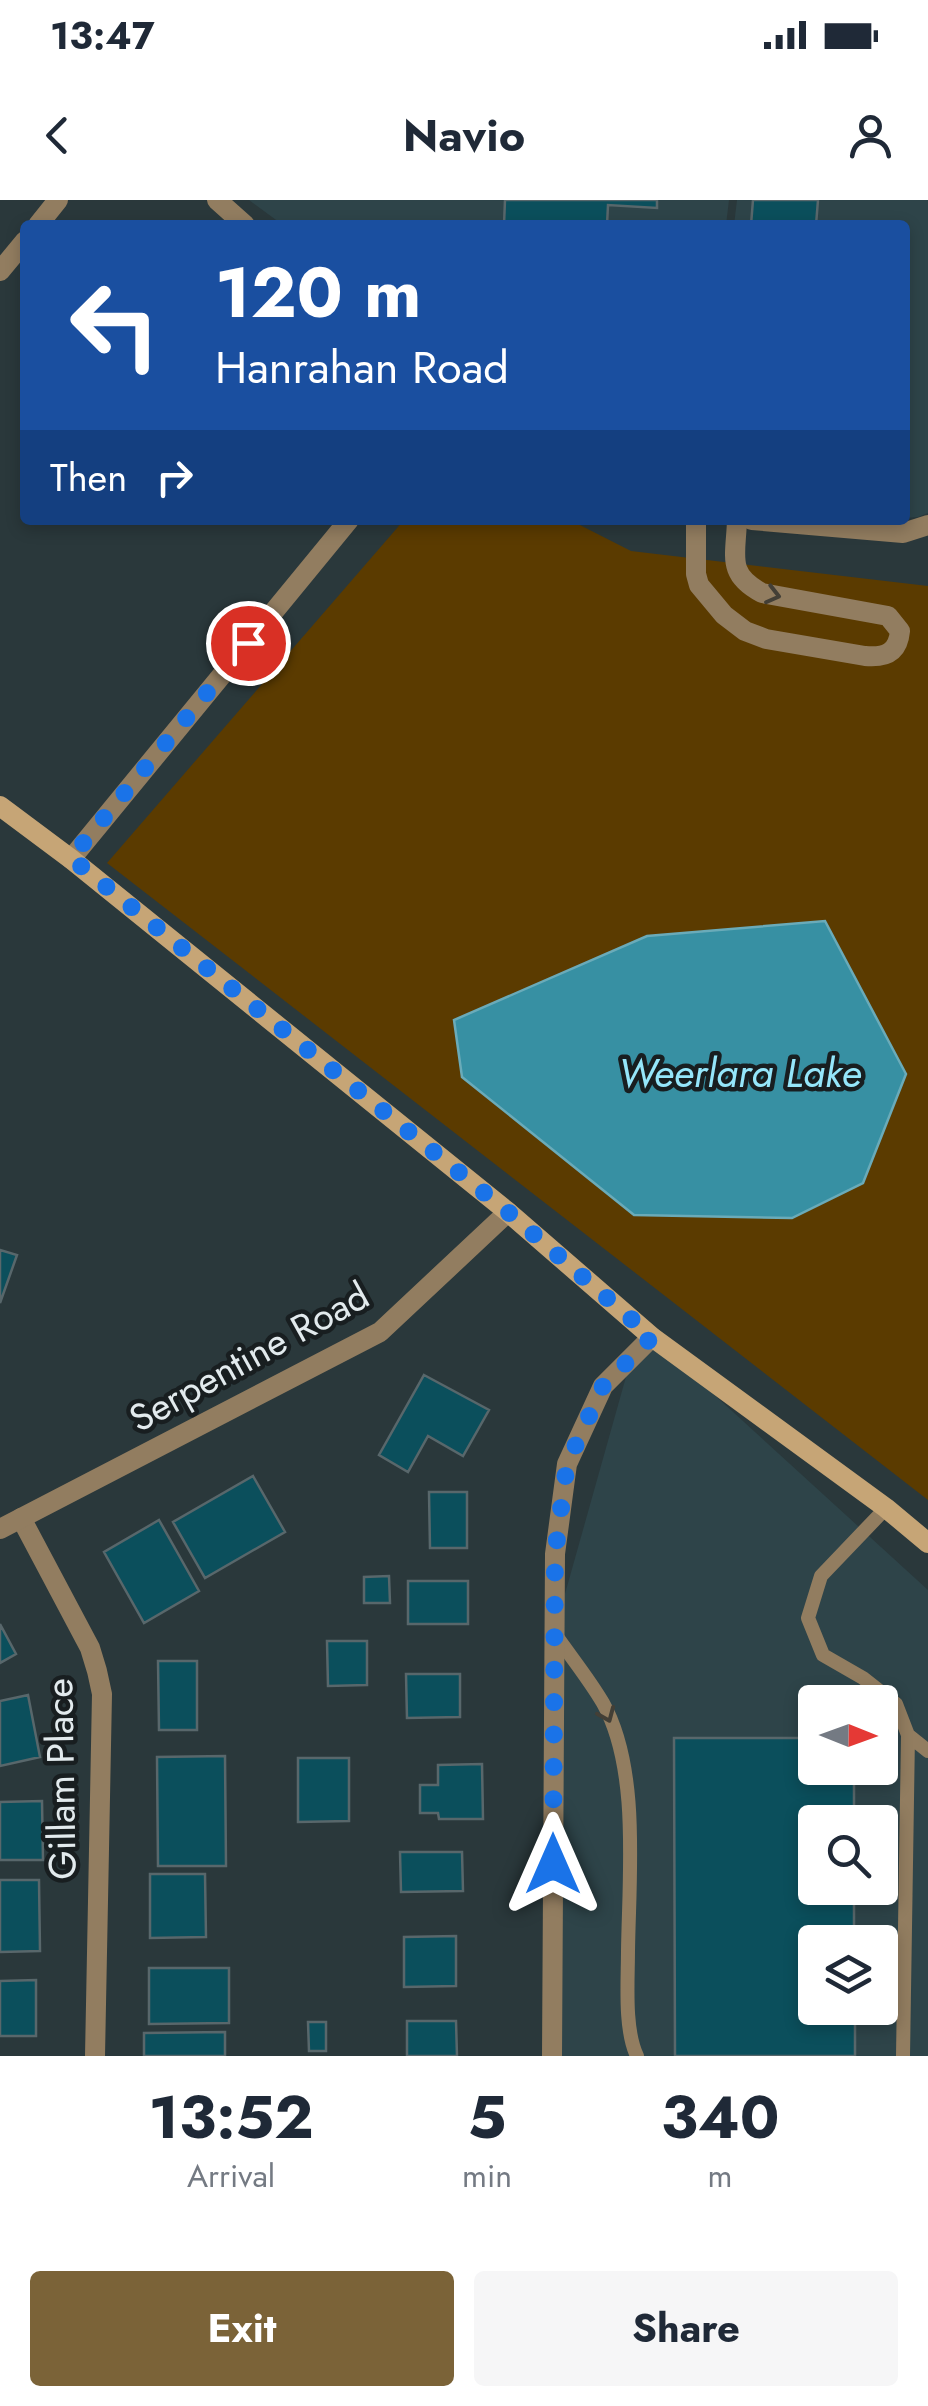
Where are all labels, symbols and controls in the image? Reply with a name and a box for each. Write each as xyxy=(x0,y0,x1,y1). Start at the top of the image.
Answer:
text: 13:47 xyxy=(50,8,155,63)
text: Navio xyxy=(403,103,525,168)
icon: back xyxy=(30,108,85,163)
icon: person xyxy=(843,108,898,163)
text: 120 m xyxy=(215,242,421,343)
icon: left xyxy=(50,260,180,390)
text: Hanrahan Road xyxy=(215,335,509,400)
text: Then xyxy=(50,450,127,505)
icon: right xyxy=(147,450,202,505)
one-way arrow xyxy=(765,583,782,604)
pin xyxy=(206,601,291,686)
icon: arrive xyxy=(221,616,276,671)
water label: Weerlara Lake xyxy=(618,1044,862,1102)
street label: Serpentine Road xyxy=(119,1268,379,1445)
street label: Gillam Place xyxy=(31,1678,90,1880)
north arrow xyxy=(798,1685,898,1785)
map controls xyxy=(798,1685,898,2025)
one-way arrow xyxy=(595,1705,615,1723)
button: search xyxy=(798,1805,898,1905)
position arrow xyxy=(501,1812,605,1916)
button: layers xyxy=(798,1925,898,2025)
text: 13:52 xyxy=(148,2074,314,2161)
text: 5 xyxy=(468,2074,506,2161)
text: 340 xyxy=(661,2074,780,2161)
text: Arrival xyxy=(187,2153,275,2199)
text: min xyxy=(462,2153,512,2199)
text: m xyxy=(708,2153,733,2199)
button: Exit xyxy=(30,2271,454,2386)
button: Share xyxy=(474,2271,898,2386)

